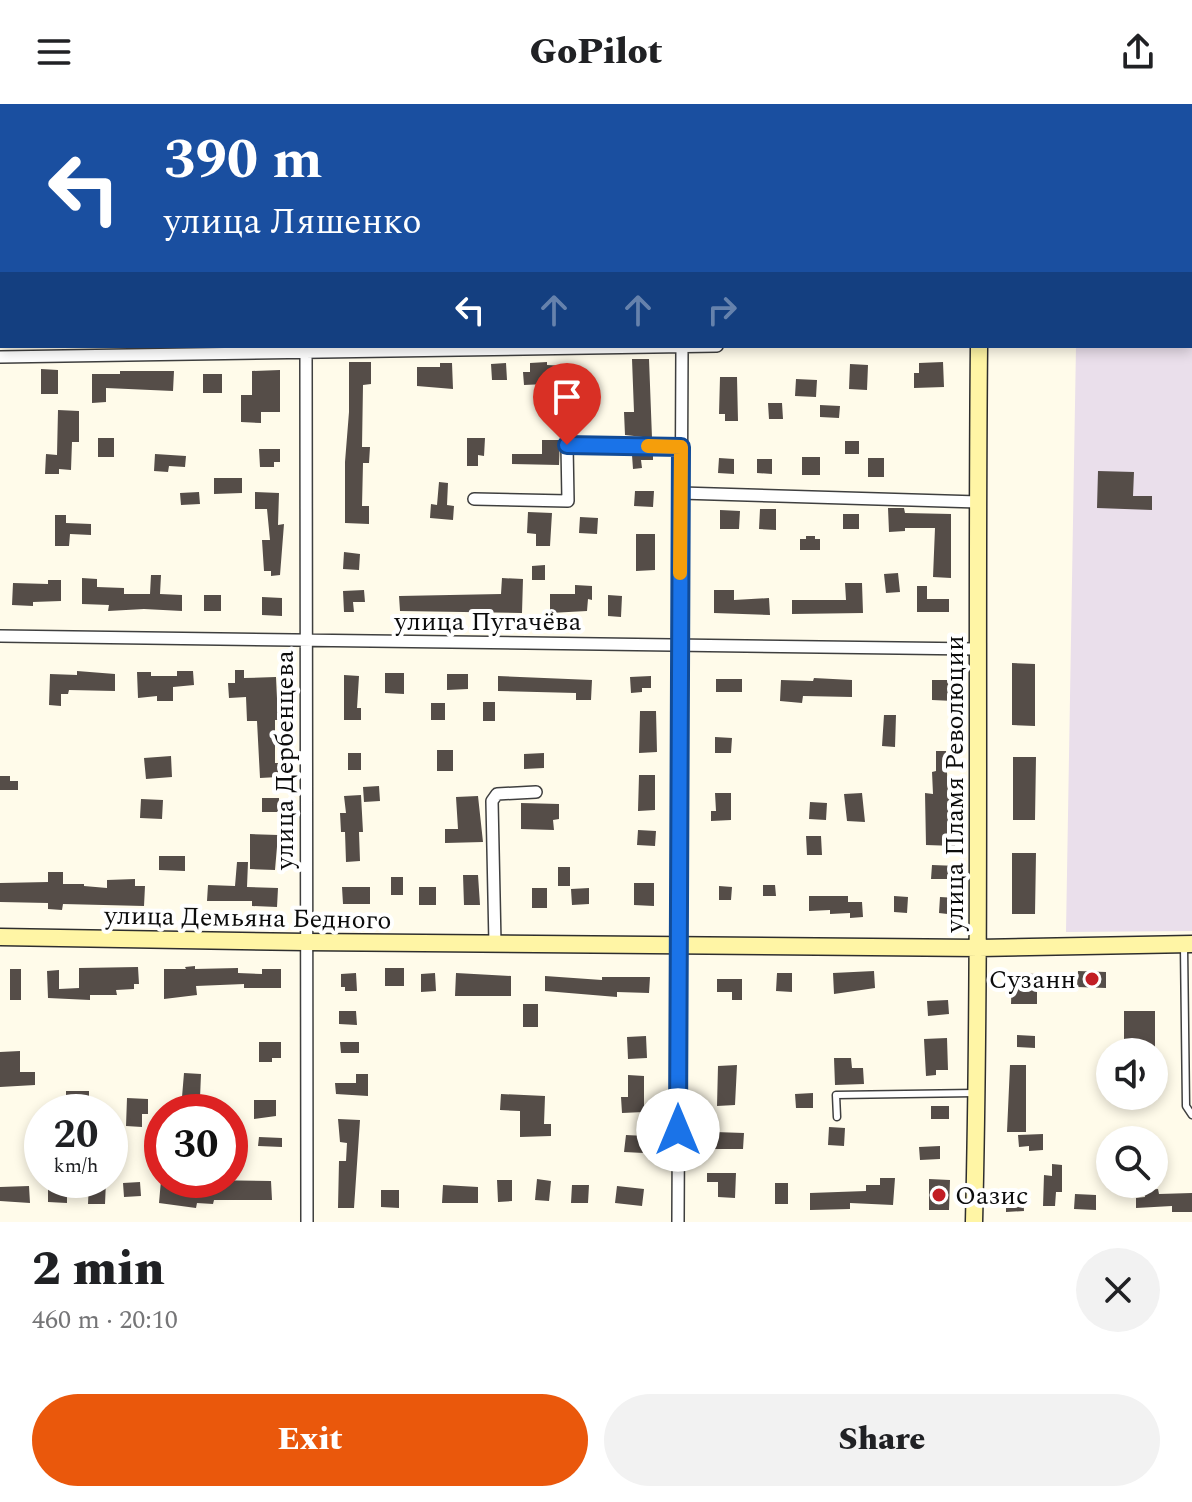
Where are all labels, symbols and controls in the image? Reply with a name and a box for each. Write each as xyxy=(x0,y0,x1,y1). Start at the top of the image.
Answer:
text: GoPilot xyxy=(530,25,662,80)
icon: menu xyxy=(32,30,76,74)
icon: share xyxy=(1116,30,1160,74)
text: 390 m xyxy=(164,118,323,203)
icon: left xyxy=(32,136,136,240)
text: улица Ляшенко xyxy=(164,195,422,250)
icon: left xyxy=(448,288,492,332)
icon: ahead xyxy=(532,288,576,332)
icon: ahead xyxy=(616,288,660,332)
icon: right xyxy=(700,288,744,332)
pin xyxy=(533,363,601,445)
icon: arrive xyxy=(545,375,589,419)
street label: улица Пугачёва xyxy=(393,602,582,642)
street label: улица Пламя Революции xyxy=(935,635,975,934)
street label: улица Дербенцева xyxy=(265,650,305,871)
street label: улица Демьяна Бедного xyxy=(103,895,392,941)
place label: Сузанн xyxy=(989,960,1076,1000)
marker: Сузанн xyxy=(1083,970,1101,988)
map controls xyxy=(1096,1038,1168,1198)
button: sound xyxy=(1096,1038,1168,1110)
position arrow xyxy=(636,1088,720,1172)
speed limit sign: 30 xyxy=(144,1094,248,1198)
text: 20 xyxy=(54,1105,98,1166)
button: search xyxy=(1096,1126,1168,1198)
text: km/h xyxy=(54,1151,99,1181)
place label: Оазис xyxy=(955,1176,1028,1216)
marker: Оазис xyxy=(930,1186,948,1204)
text: 2 min xyxy=(32,1233,165,1306)
button: close xyxy=(1076,1248,1160,1332)
text: 460 m · 20:10 xyxy=(32,1300,178,1340)
button: Exit xyxy=(32,1394,588,1486)
button: Share xyxy=(604,1394,1160,1486)

